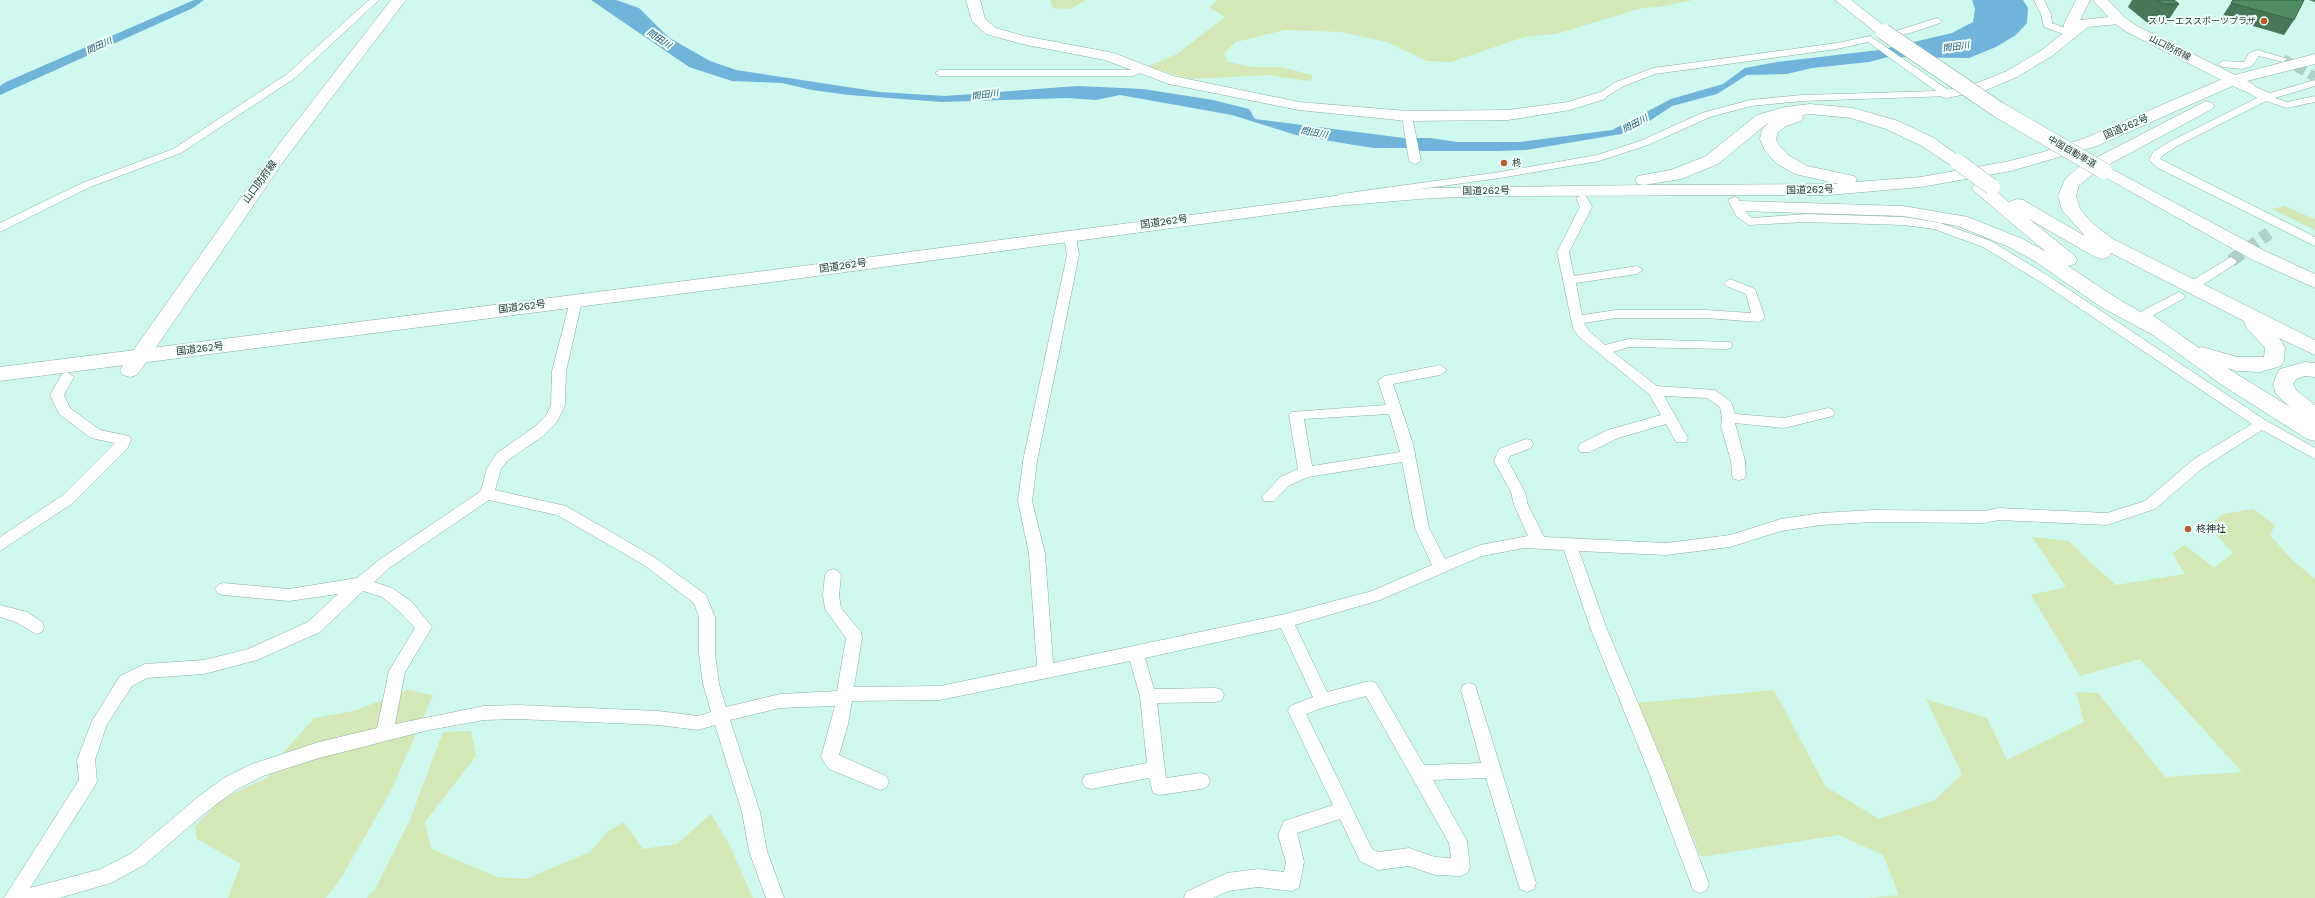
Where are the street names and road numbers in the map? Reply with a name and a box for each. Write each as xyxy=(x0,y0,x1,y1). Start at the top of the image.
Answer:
street label: 山口防府線 xyxy=(2148,33,2192,63)
street label: 国道262号 xyxy=(2102,112,2150,142)
street label: 中国自動車道 xyxy=(2046,134,2098,170)
street label: 山口防府線 xyxy=(240,158,280,206)
street label: 国道262号 xyxy=(1786,183,1834,197)
street label: 国道262号 xyxy=(1462,185,1510,197)
street label: 国道262号 xyxy=(1140,213,1188,231)
street label: 国道262号 xyxy=(819,257,867,275)
street label: 国道262号 xyxy=(498,298,546,316)
street label: 国道262号 xyxy=(176,340,224,358)

